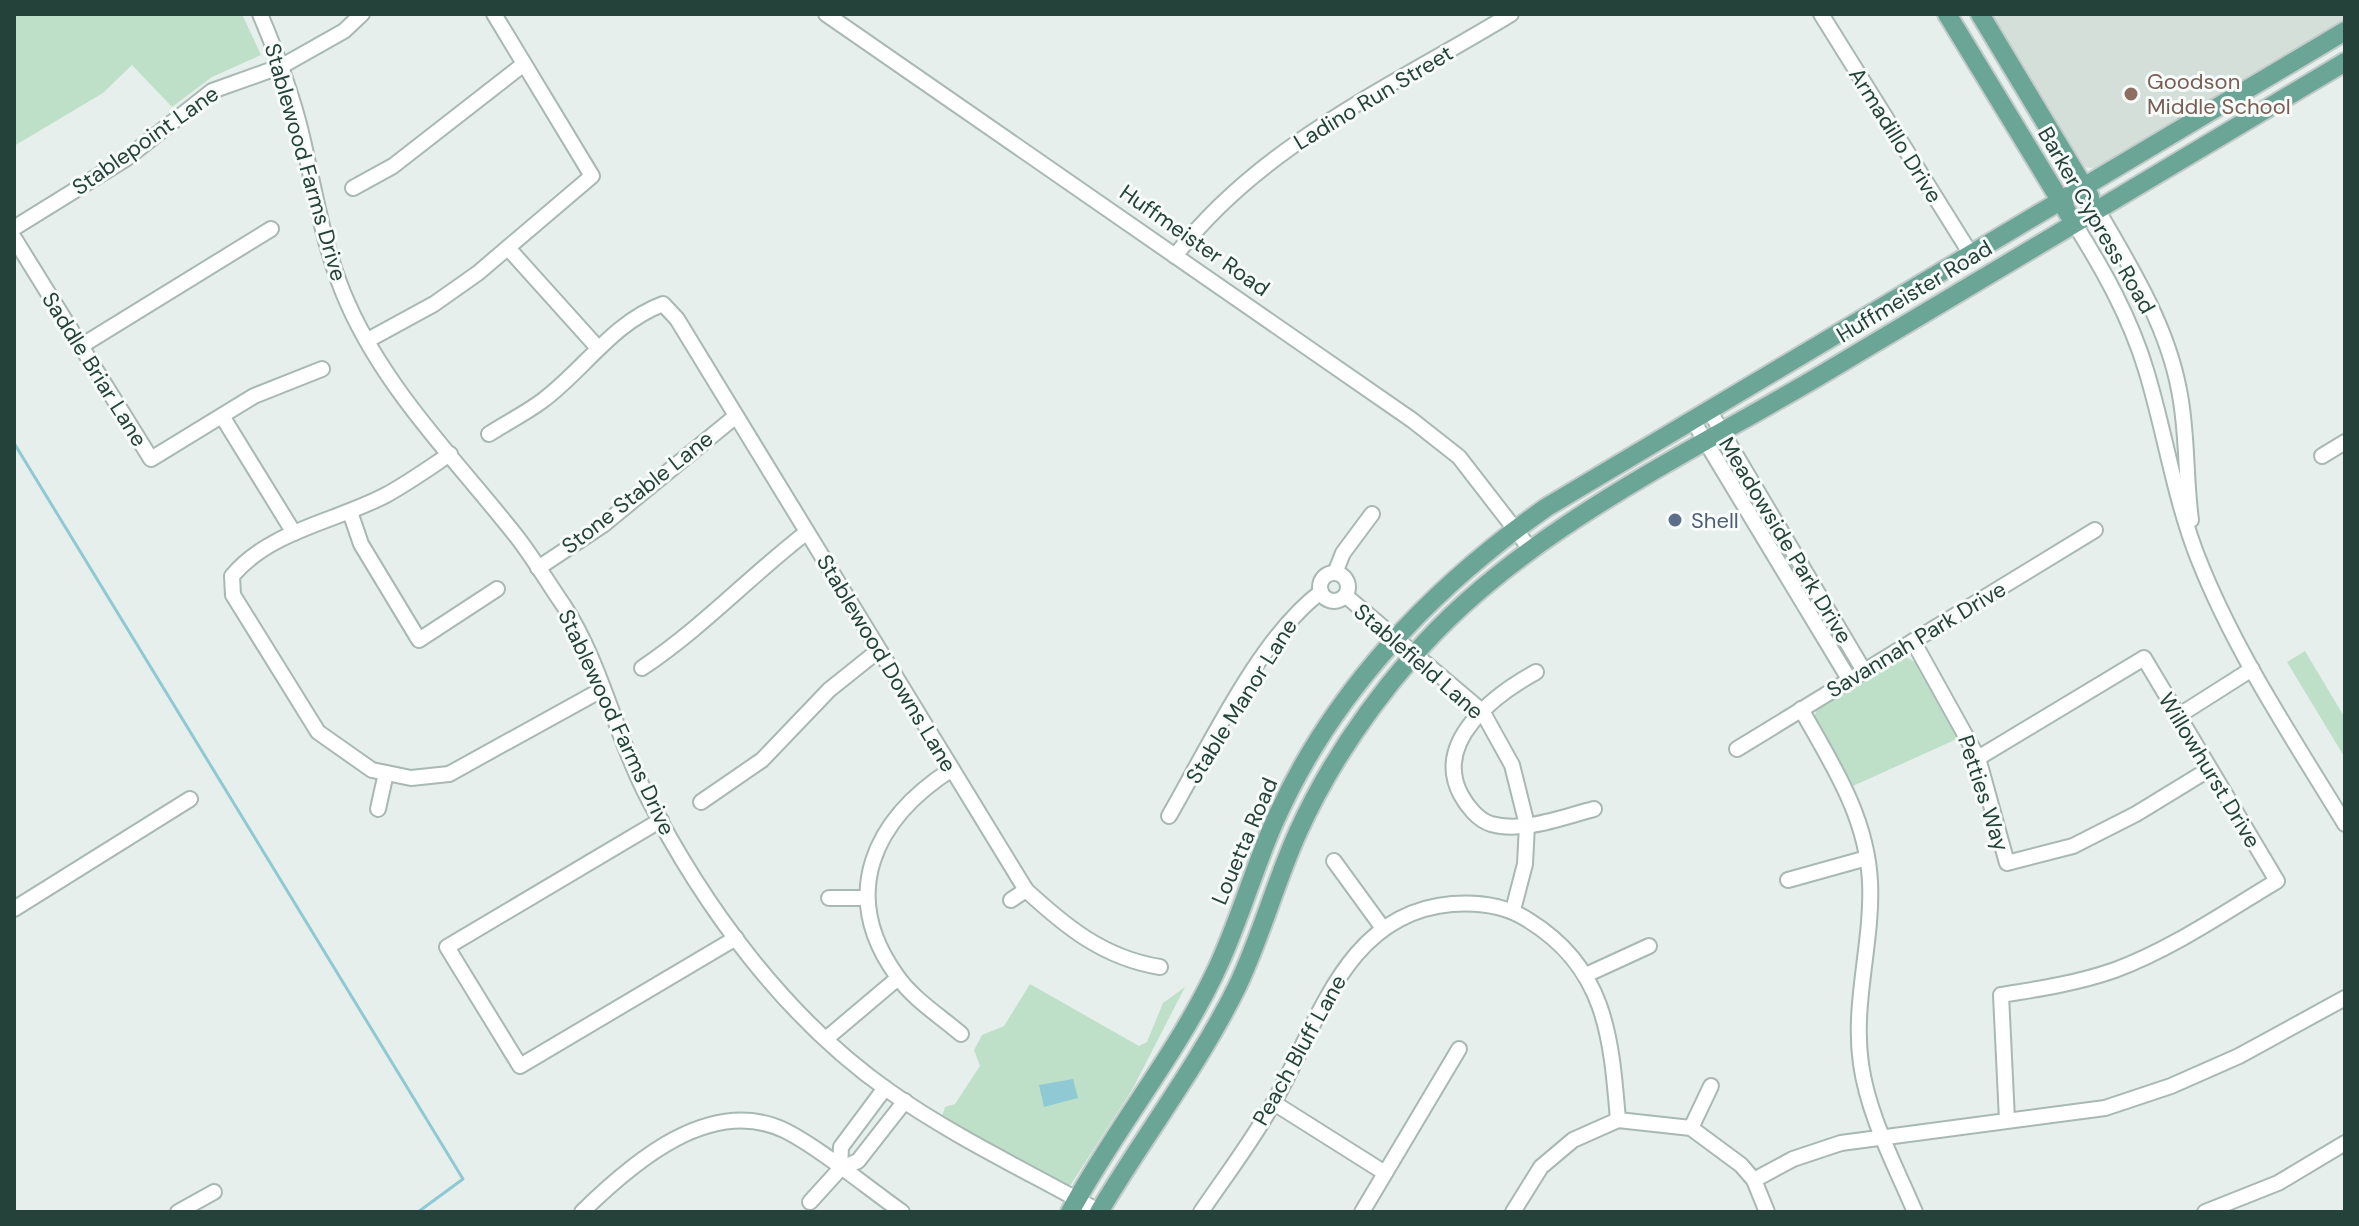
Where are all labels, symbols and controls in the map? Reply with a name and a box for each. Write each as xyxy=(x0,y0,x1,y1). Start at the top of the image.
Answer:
street label: Ladino Run Street xyxy=(1288,38,1458,156)
street label: Stablewood Farms Drive xyxy=(258,40,353,284)
street label: Armadillo Drive xyxy=(1842,62,1949,208)
place label: Goodson Middle School xyxy=(2147,67,2291,121)
street label: Stablepoint Lane xyxy=(66,79,224,202)
marker: Goodson Middle School xyxy=(2122,85,2140,103)
street label: Barker Cypress Road xyxy=(2031,121,2162,319)
street label: Huffmeister Road xyxy=(1114,178,1275,303)
street label: Huffmeister Road xyxy=(1831,234,1997,349)
street label: Saddle Briar Lane xyxy=(35,287,154,452)
street label: Stone Stable Lane xyxy=(556,424,719,561)
street label: Meadowside Park Drive xyxy=(1712,432,1859,649)
place label: Shell xyxy=(1691,506,1739,535)
marker: Shell xyxy=(1666,511,1684,529)
street label: Stablewood Downs Lane xyxy=(810,549,963,777)
street label: Savannah Park Drive xyxy=(1821,574,2011,705)
street label: Stablefield Lane xyxy=(1348,597,1490,726)
street label: Stablewood Farms Drive xyxy=(551,605,682,840)
street label: Stable Manor Lane xyxy=(1179,613,1304,789)
street label: Willowhurst Drive xyxy=(2152,687,2267,853)
street label: Petties Way xyxy=(1951,731,2016,855)
street label: Louetta Road xyxy=(1205,773,1284,909)
street label: Peach Bluff Lane xyxy=(1246,970,1353,1131)

